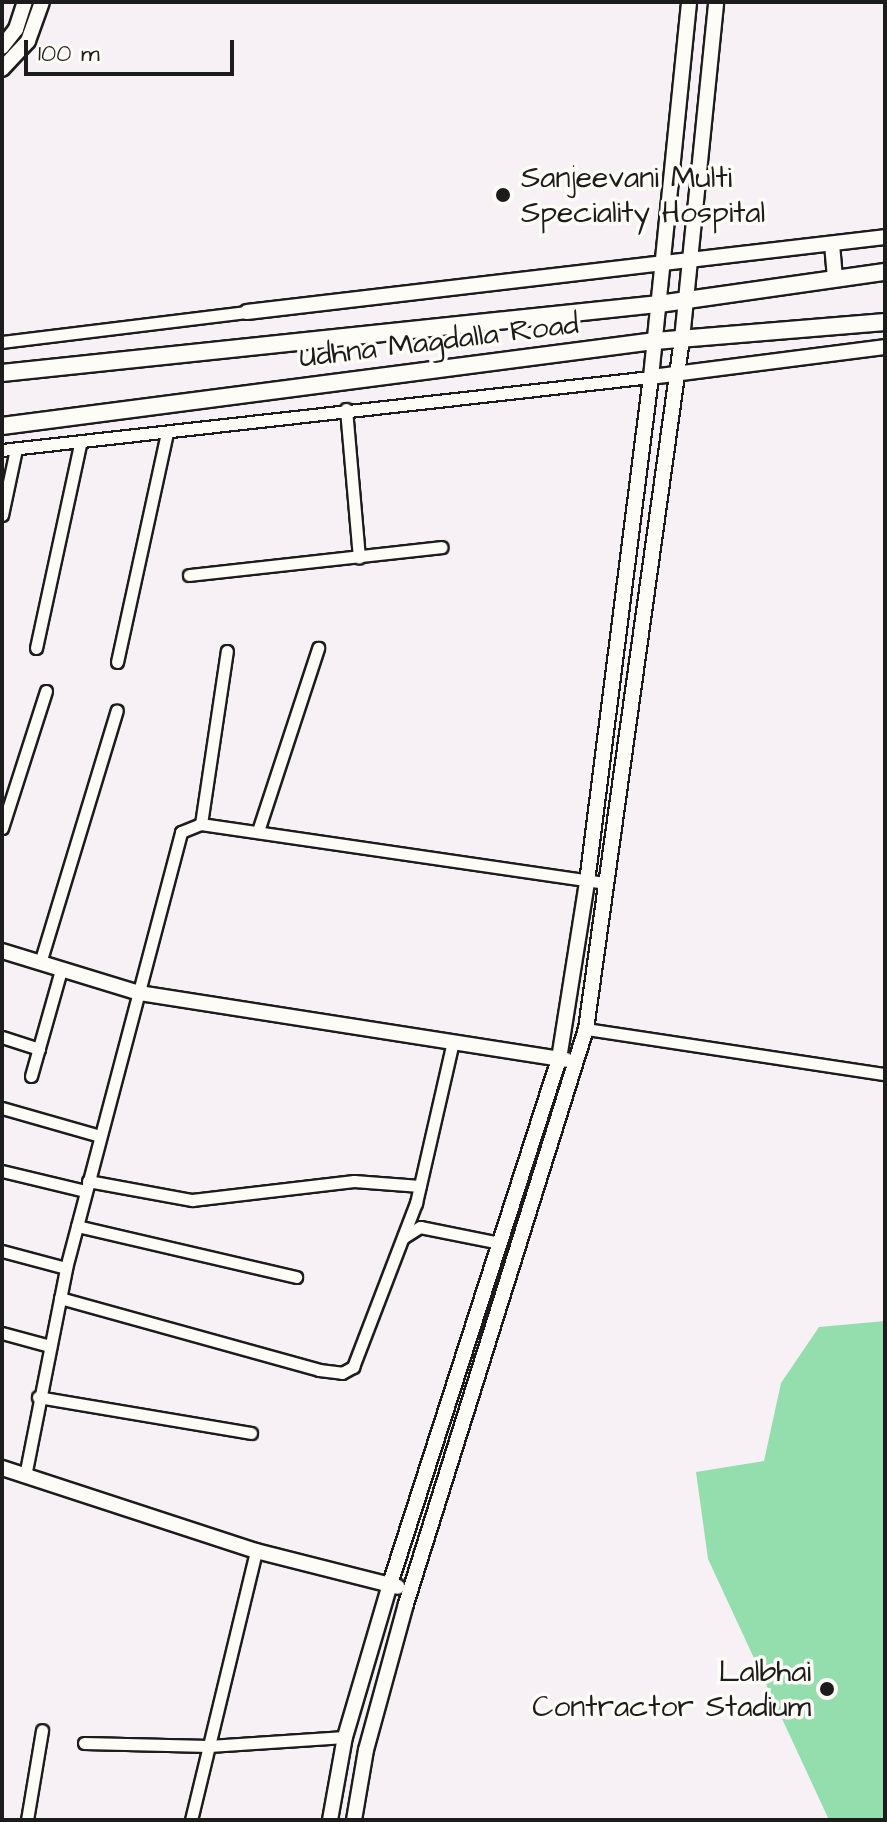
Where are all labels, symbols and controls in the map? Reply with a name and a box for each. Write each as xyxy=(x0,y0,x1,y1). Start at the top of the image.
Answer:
scale bar xyxy=(28,24,238,74)
text: 100 m xyxy=(38,37,100,71)
place label: Sanjeevani Multi Speciality Hospital xyxy=(521,160,765,230)
marker: Sanjeevani Multi Speciality Hospital xyxy=(492,184,514,206)
street label: Udhna Magdalla Road xyxy=(297,306,581,376)
place label: Lalbhai Contractor Stadium xyxy=(532,1654,811,1724)
marker: Lalbhai Contractor Stadium xyxy=(818,1680,836,1698)

